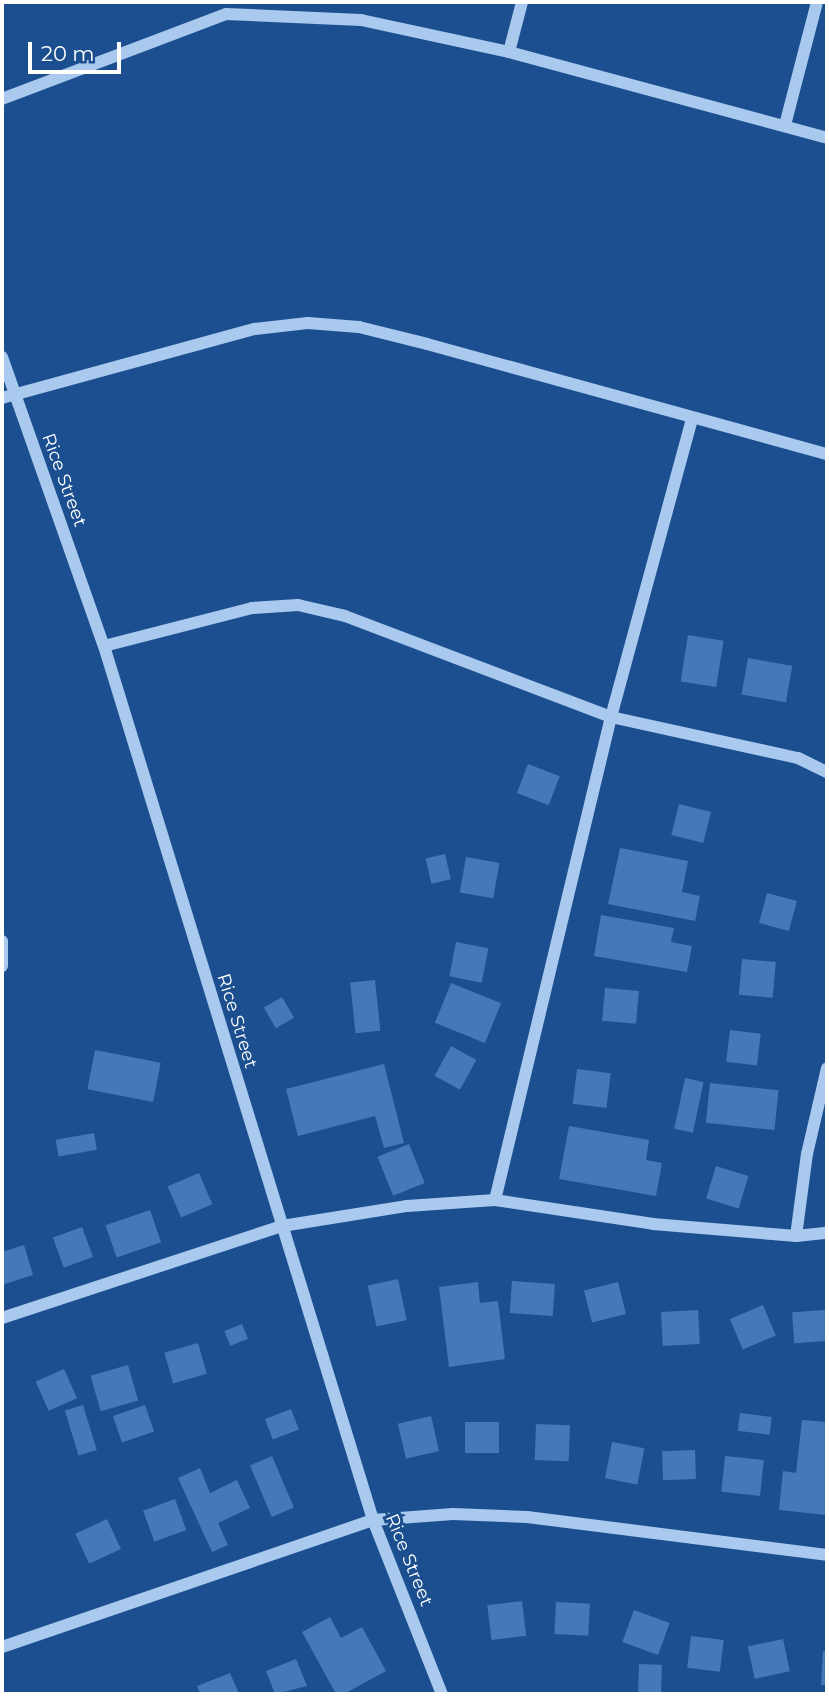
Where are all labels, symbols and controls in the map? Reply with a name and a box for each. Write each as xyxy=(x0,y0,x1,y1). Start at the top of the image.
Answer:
scale bar xyxy=(32,28,124,72)
text: 20 m xyxy=(41,41,95,66)
street label: Rice Street xyxy=(37,430,91,530)
street label: Rice Street xyxy=(212,971,262,1071)
street label: Rice Street xyxy=(381,1511,437,1609)

